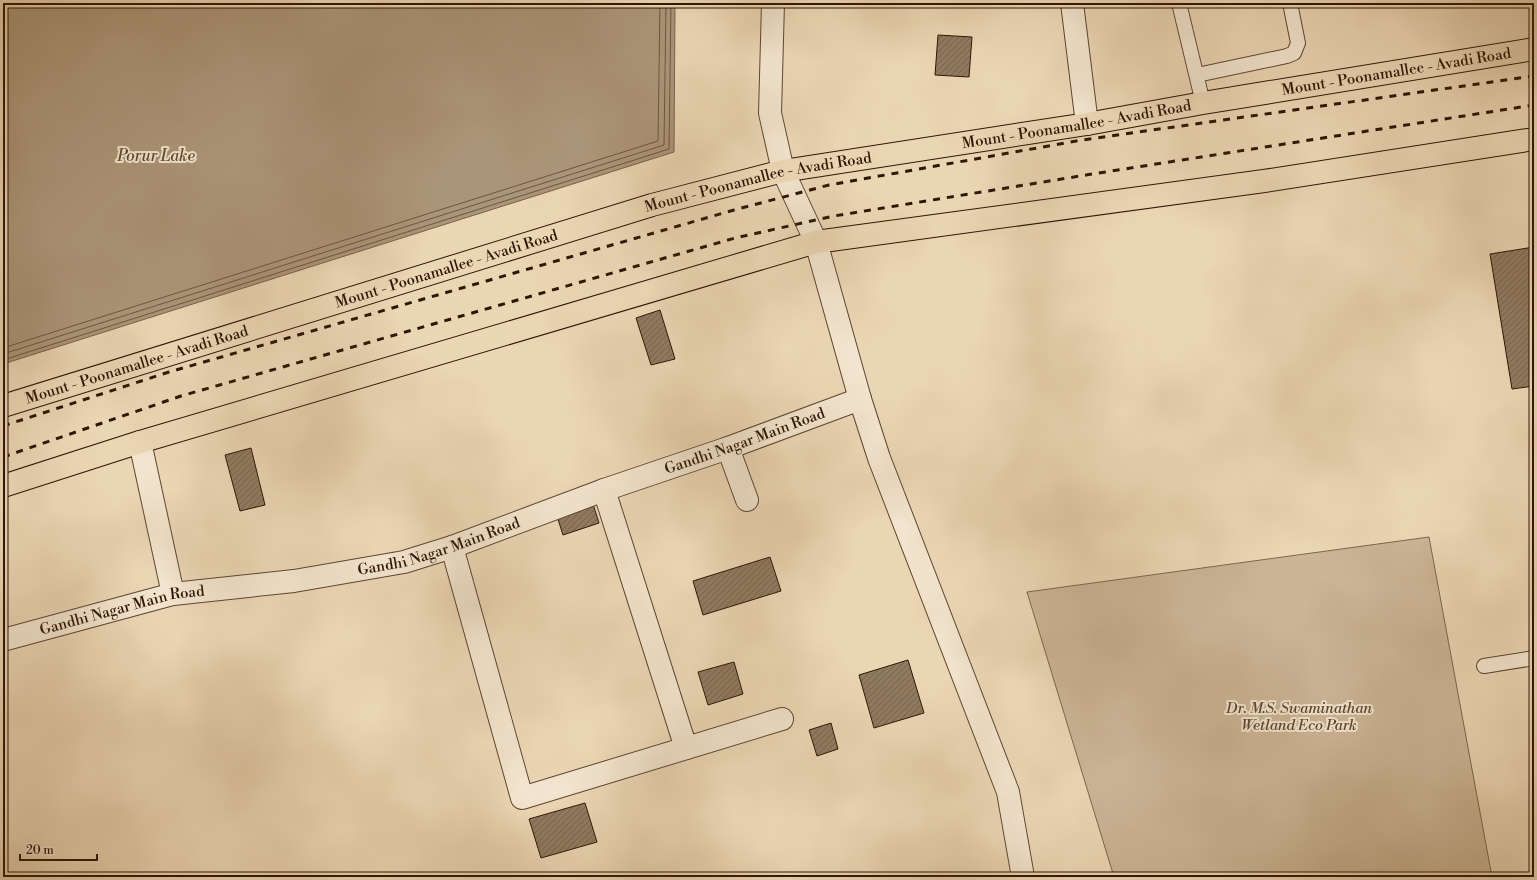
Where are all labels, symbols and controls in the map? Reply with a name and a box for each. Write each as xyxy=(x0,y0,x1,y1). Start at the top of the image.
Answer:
street label: Mount - Poonamallee - Avadi Road xyxy=(1280,44,1513,100)
street label: Mount - Poonamallee - Avadi Road xyxy=(961,96,1193,153)
water label: Porur Lake xyxy=(116,146,195,166)
street label: Mount - Poonamallee - Avadi Road xyxy=(642,148,873,217)
street label: Mount - Poonamallee - Avadi Road xyxy=(333,226,561,313)
street label: Mount - Poonamallee - Avadi Road xyxy=(23,321,251,408)
street label: Gandhi Nagar Main Road xyxy=(662,404,828,479)
street label: Gandhi Nagar Main Road xyxy=(356,513,523,580)
street label: Gandhi Nagar Main Road xyxy=(38,582,206,640)
park label: Dr. M.S. Swaminathan Wetland Eco Park xyxy=(1225,699,1372,735)
scale bar xyxy=(20,836,97,862)
text: 20 m xyxy=(26,843,54,858)

